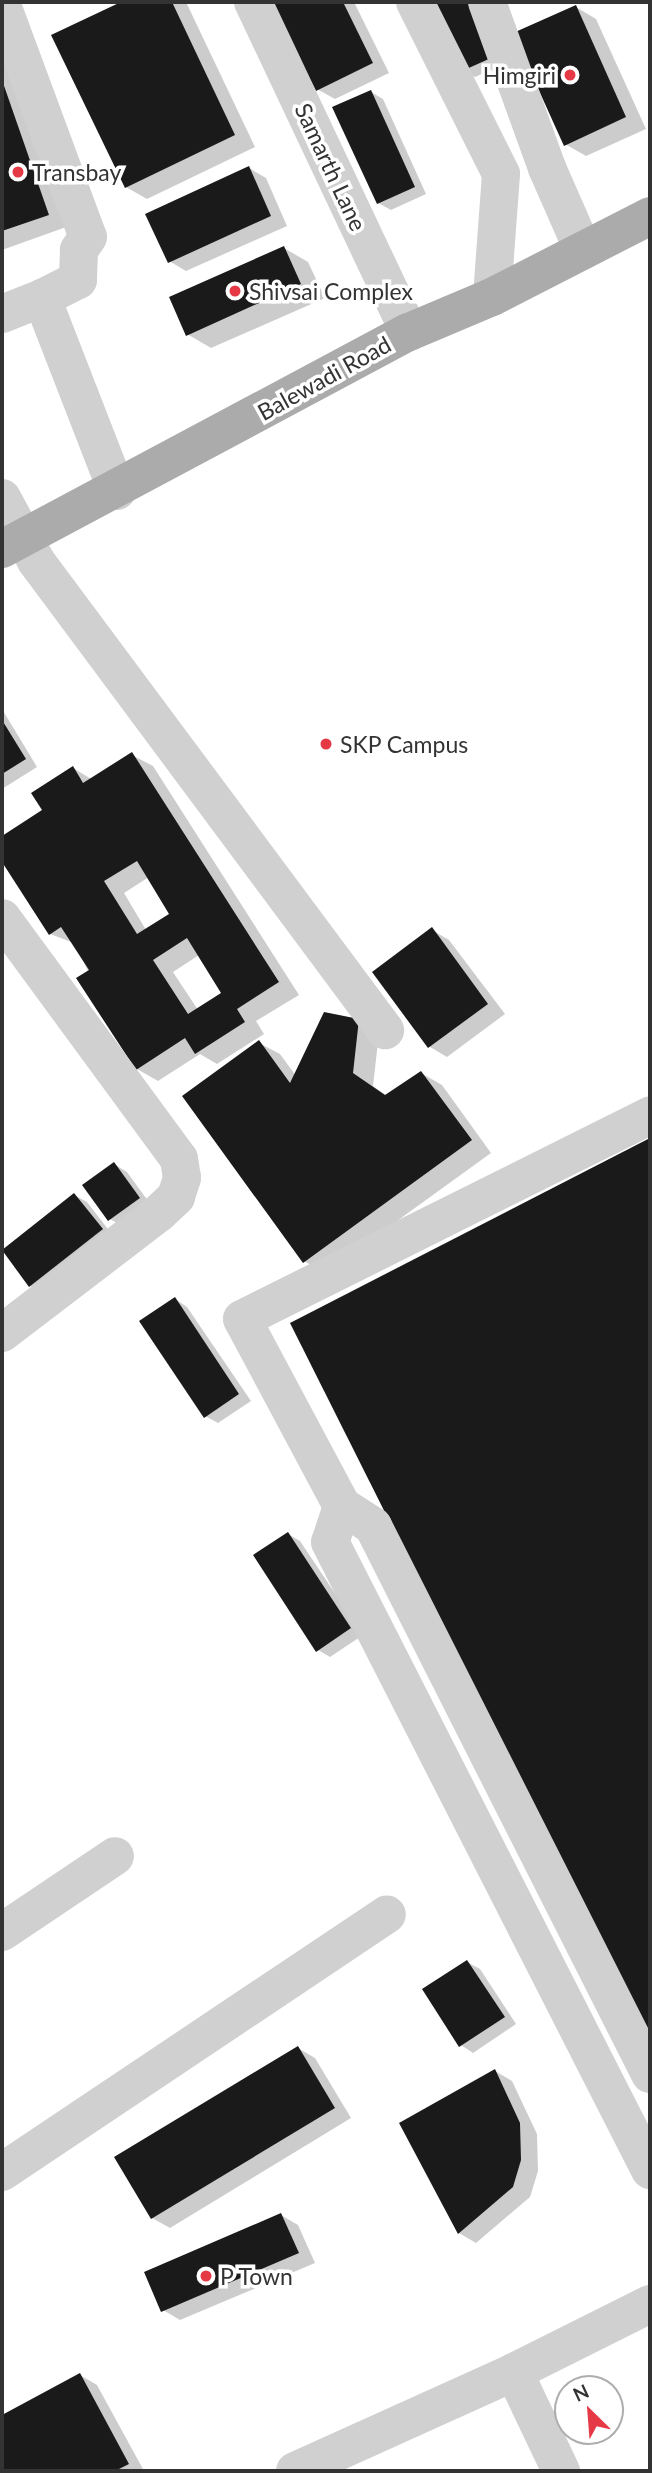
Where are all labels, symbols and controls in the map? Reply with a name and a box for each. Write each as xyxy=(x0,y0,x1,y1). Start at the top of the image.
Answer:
place label: Himgiri xyxy=(483,61,556,89)
marker: Himgiri xyxy=(562,67,578,83)
street label: Samarth Lane xyxy=(289,99,373,235)
place label: Transbay xyxy=(32,158,121,186)
marker: Transbay xyxy=(10,164,26,180)
place label: Shivsai Complex xyxy=(249,277,413,305)
marker: Shivsai Complex xyxy=(227,283,243,299)
street label: Balewadi Road xyxy=(252,330,396,426)
place label: SKP Campus xyxy=(340,730,469,758)
marker: SKP Campus xyxy=(318,736,334,752)
place label: P Town xyxy=(220,2262,294,2290)
marker: P Town xyxy=(198,2268,214,2284)
north arrow xyxy=(554,2375,624,2445)
text: N xyxy=(569,2379,592,2406)

